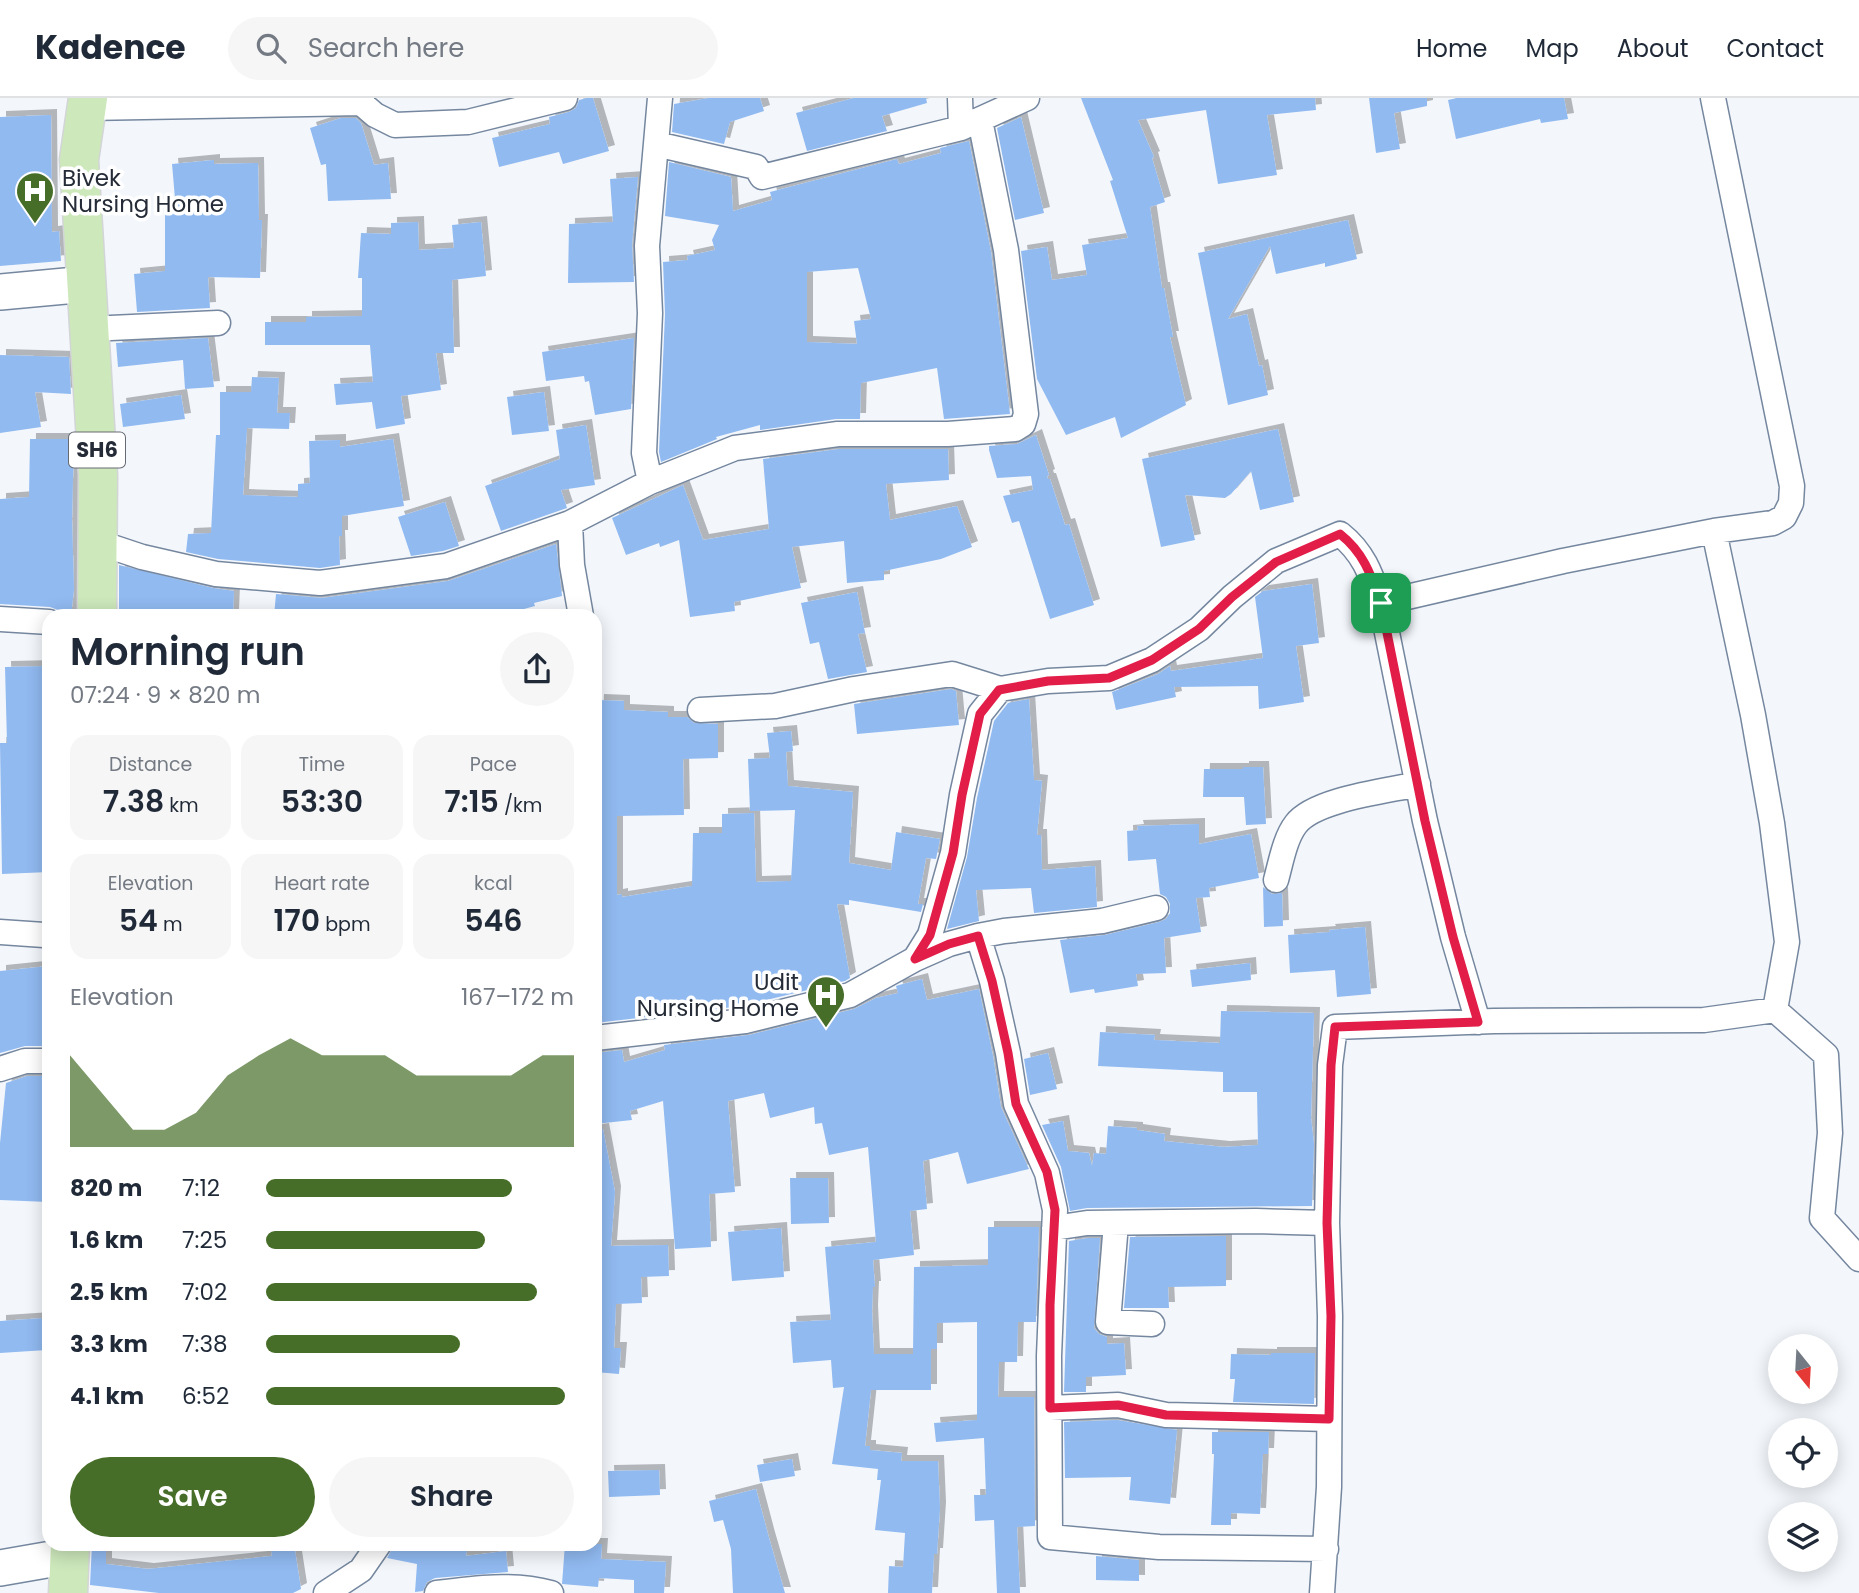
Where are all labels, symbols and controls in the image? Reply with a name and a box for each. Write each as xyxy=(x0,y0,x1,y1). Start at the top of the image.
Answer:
search box xyxy=(228,17,718,80)
text: Kadence xyxy=(35,24,186,71)
icon: search xyxy=(252,29,290,67)
text: Search here xyxy=(308,30,464,66)
text: Home xyxy=(1416,32,1488,65)
text: Map xyxy=(1526,32,1579,65)
text: About xyxy=(1617,32,1688,65)
text: Contact xyxy=(1726,32,1824,65)
place label: Bivek Nursing Home xyxy=(62,162,224,220)
hospital icon: Bivek Nursing Home xyxy=(14,170,56,225)
road number: SH6 xyxy=(69,432,125,468)
pin xyxy=(1351,573,1411,633)
icon: arrive xyxy=(1362,584,1400,622)
text: Morning run xyxy=(70,625,305,678)
button: share xyxy=(500,632,574,706)
text: 07:24 · 9 × 820 m xyxy=(70,679,260,711)
text: Distance xyxy=(109,751,192,778)
text: Time xyxy=(299,751,345,778)
text: Pace xyxy=(470,751,517,778)
text: 7.38 xyxy=(103,780,164,823)
text: 53:30 xyxy=(281,780,363,823)
text: 7:15 xyxy=(444,780,499,823)
text: km xyxy=(164,792,199,819)
text: /km xyxy=(499,792,542,819)
text: Elevation xyxy=(108,870,193,897)
text: Heart rate xyxy=(274,870,370,897)
text: kcal xyxy=(474,870,513,897)
text: 54 xyxy=(119,899,158,942)
text: 170 xyxy=(273,899,320,942)
text: 546 xyxy=(464,899,523,942)
text: m xyxy=(158,911,183,938)
text: bpm xyxy=(320,911,371,938)
place label: Udit Nursing Home xyxy=(637,966,799,1024)
hospital icon: Udit Nursing Home xyxy=(805,974,847,1029)
text: Elevation xyxy=(70,981,174,1013)
text: 167–172 m xyxy=(461,981,574,1013)
text: 820 m xyxy=(70,1172,142,1204)
text: 7:12 xyxy=(182,1172,220,1204)
text: 1.6 km xyxy=(70,1224,143,1256)
text: 7:25 xyxy=(182,1224,227,1256)
text: 2.5 km xyxy=(70,1276,148,1308)
text: 7:02 xyxy=(182,1276,227,1308)
text: 3.3 km xyxy=(70,1328,148,1360)
text: 7:38 xyxy=(182,1328,228,1360)
north arrow xyxy=(1768,1334,1838,1404)
map controls xyxy=(1768,1334,1838,1572)
text: 4.1 km xyxy=(70,1380,144,1412)
text: 6:52 xyxy=(182,1380,229,1412)
button: locate xyxy=(1768,1418,1838,1488)
button: Save xyxy=(70,1457,315,1537)
button: Share xyxy=(329,1457,574,1537)
button: layers xyxy=(1768,1502,1838,1572)

